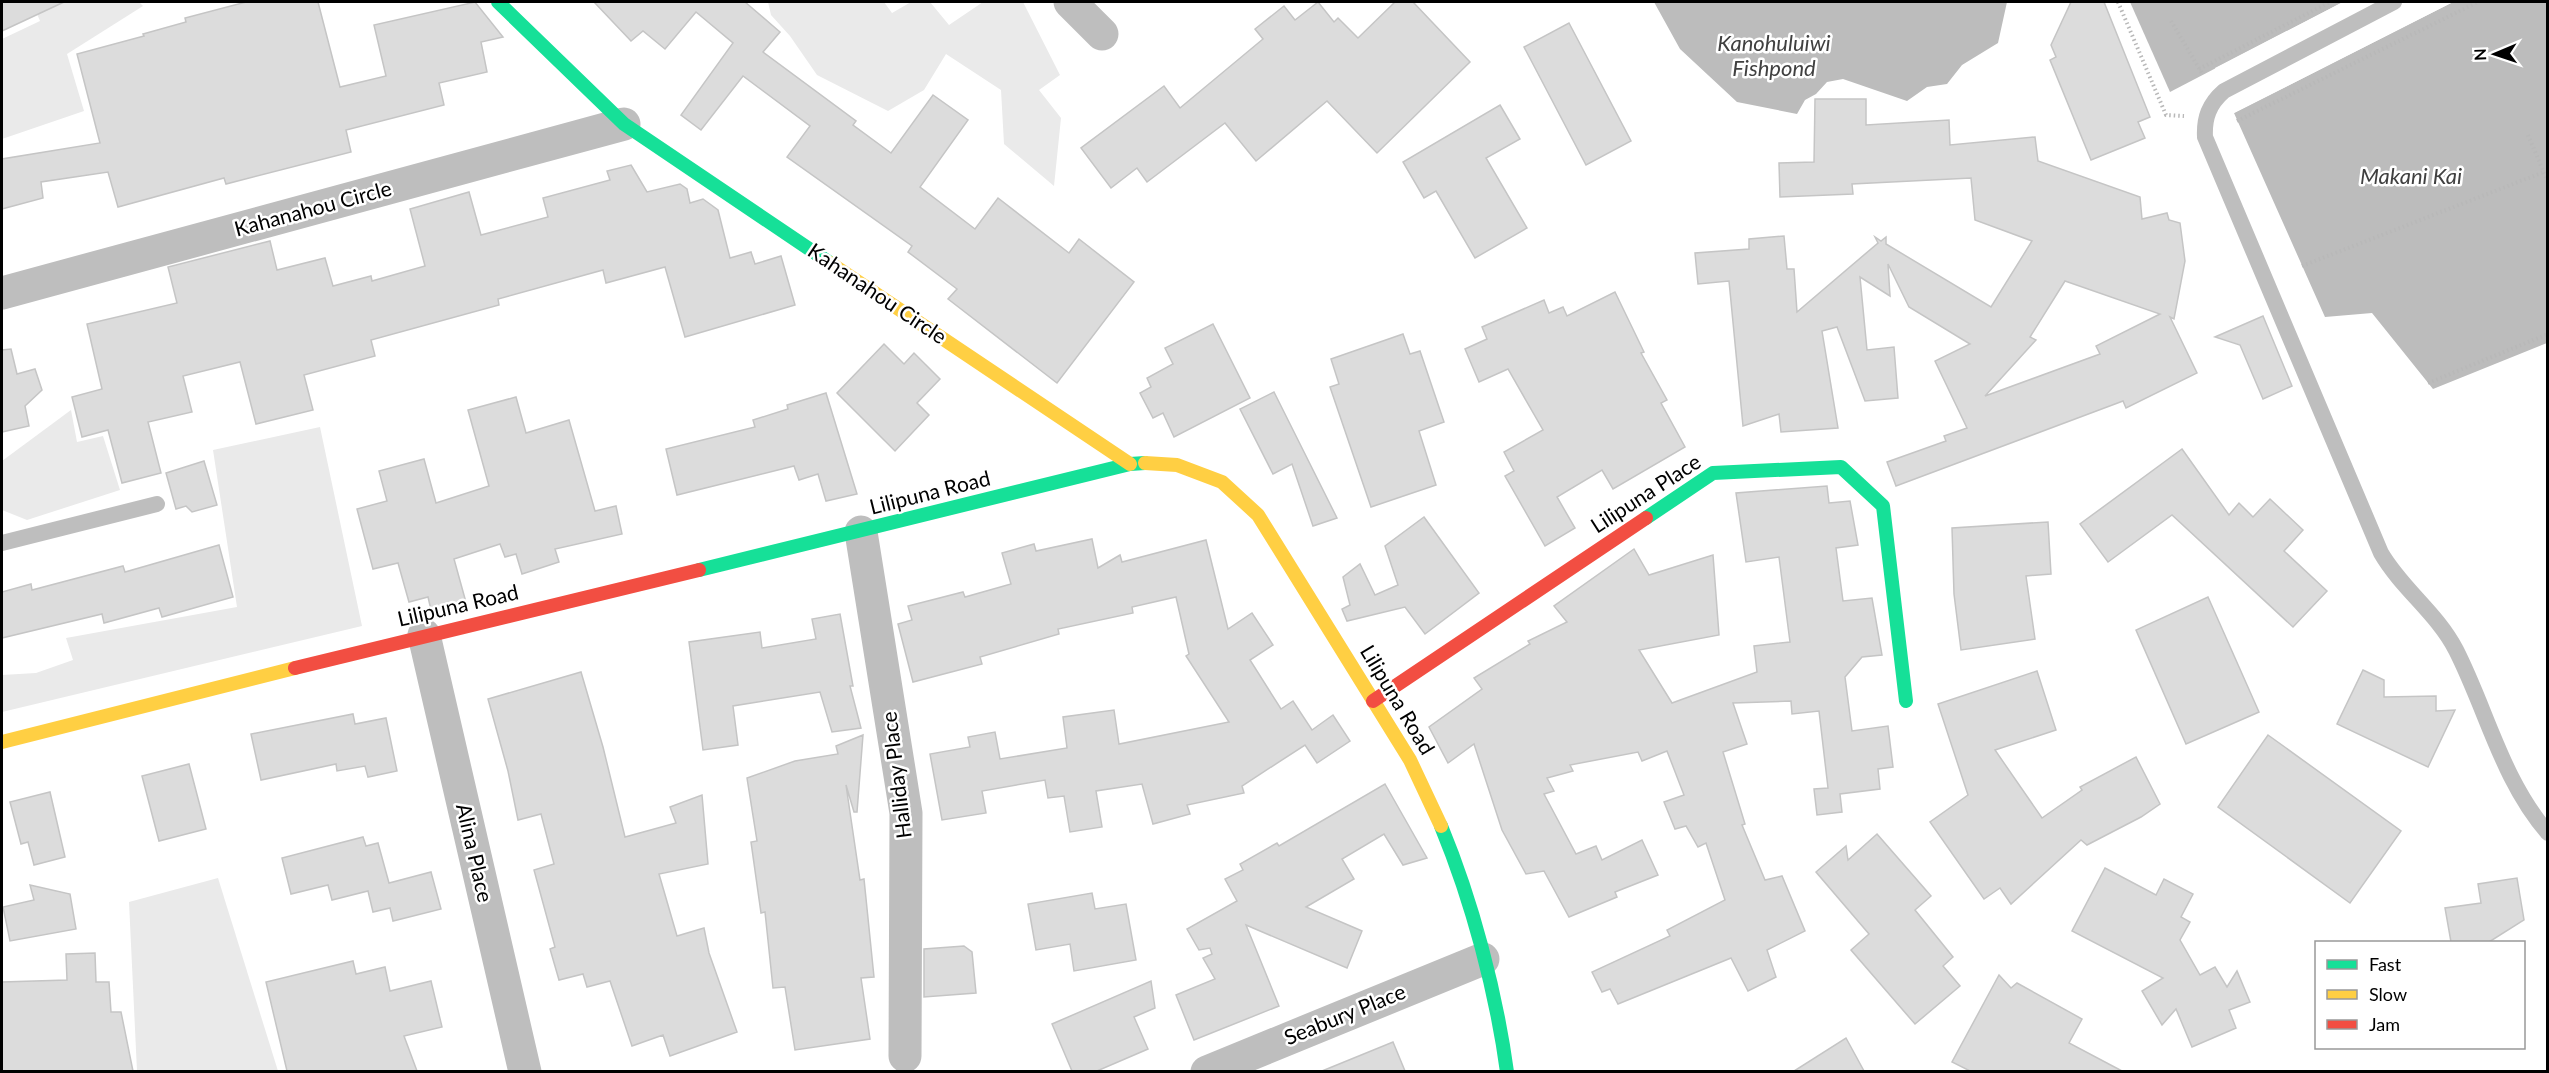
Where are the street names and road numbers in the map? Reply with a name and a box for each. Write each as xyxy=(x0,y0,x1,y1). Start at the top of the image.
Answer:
street label: Kahanahou Circle xyxy=(231,175,394,241)
street label: Kahanahou Circle xyxy=(804,237,952,348)
street label: Lilipuna Place xyxy=(1586,448,1705,537)
street label: Lilipuna Road xyxy=(867,464,993,519)
street label: Lilipuna Road xyxy=(395,578,521,631)
street label: Lilipuna Road xyxy=(1356,640,1441,759)
street label: Halliday Place xyxy=(875,710,916,840)
street label: Alina Place xyxy=(452,801,499,904)
street label: Seabury Place xyxy=(1280,978,1409,1049)

